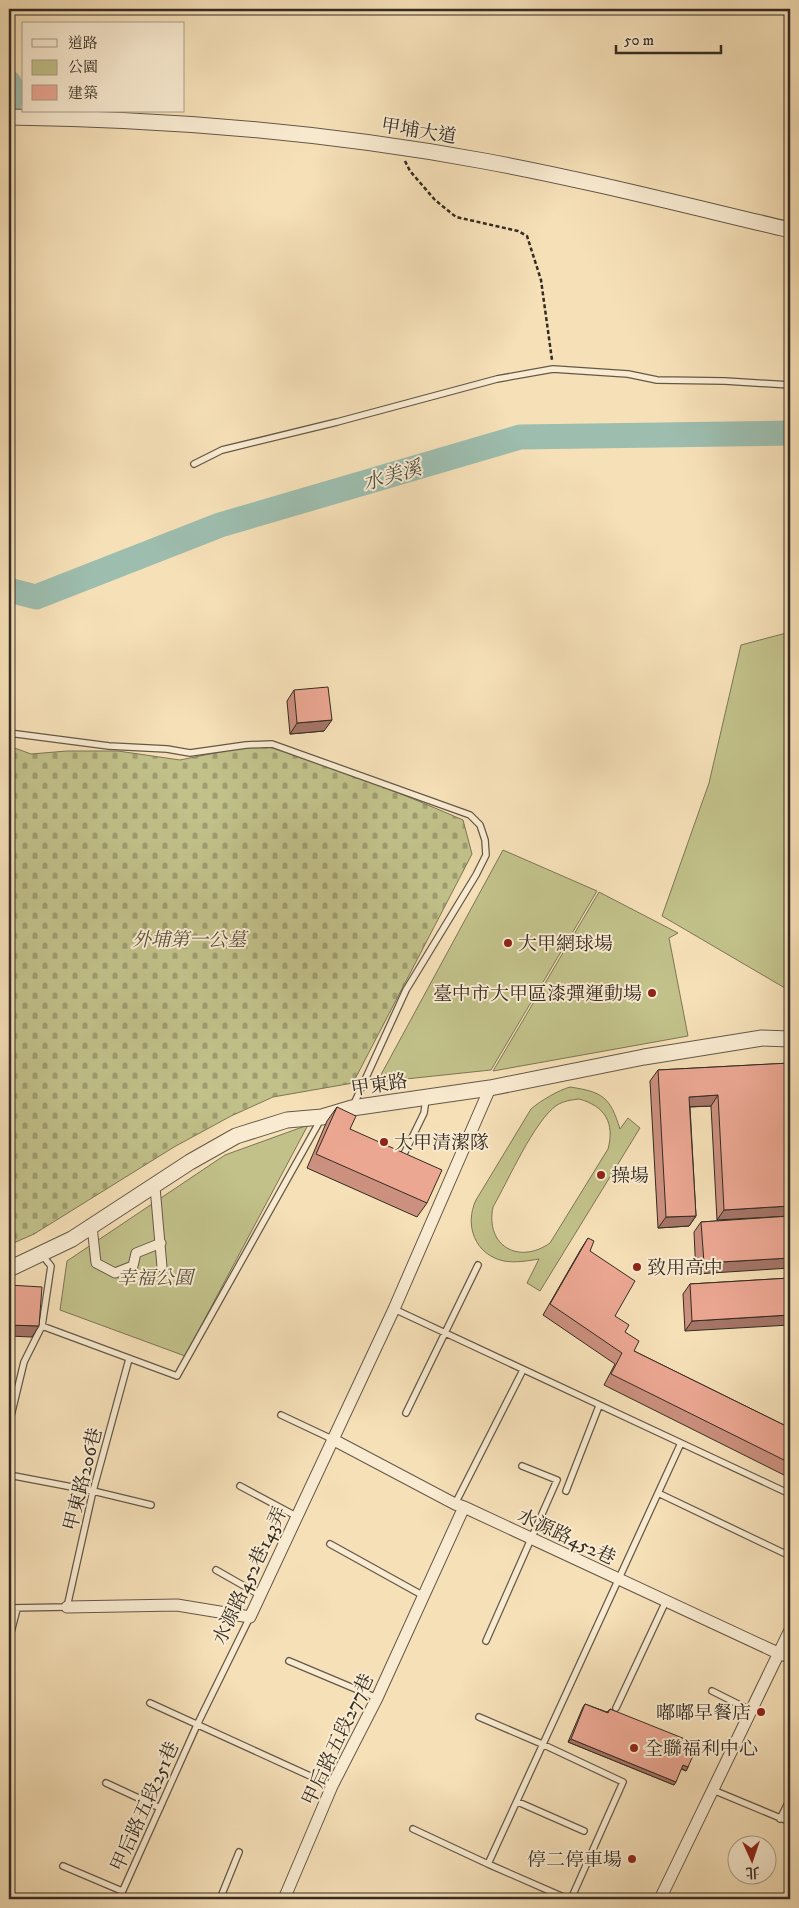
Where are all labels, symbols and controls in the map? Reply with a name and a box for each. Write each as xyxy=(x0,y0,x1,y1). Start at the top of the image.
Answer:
legend xyxy=(22,22,185,112)
scale bar xyxy=(616,22,722,54)
text: 50 m xyxy=(624,31,654,50)
text: 道路 xyxy=(68,34,98,53)
text: 公園 xyxy=(68,58,98,77)
text: 建築 xyxy=(68,84,98,103)
street label: 甲埔大道 xyxy=(379,114,458,149)
water label: 水美溪 xyxy=(360,456,427,497)
park label: 外埔第一公墓 xyxy=(132,929,249,952)
place label: 大甲網球場 xyxy=(518,933,613,956)
marker: 大甲網球場 xyxy=(502,937,514,949)
place label: 臺中市大甲區漆彈運動場 xyxy=(433,983,642,1006)
marker: 臺中市大甲區漆彈運動場 xyxy=(646,987,658,999)
street label: 甲東路 xyxy=(349,1070,409,1101)
place label: 大甲清潔隊 xyxy=(394,1132,489,1155)
marker: 大甲清潔隊 xyxy=(378,1136,390,1148)
place label: 操場 xyxy=(611,1165,649,1188)
marker: 操場 xyxy=(595,1169,607,1181)
place label: 致用高中 xyxy=(647,1257,723,1280)
marker: 致用高中 xyxy=(631,1261,643,1273)
park label: 幸福公園 xyxy=(117,1267,196,1290)
street label: 甲東路206巷 xyxy=(60,1425,107,1533)
street label: 水源路452巷143弄 xyxy=(208,1503,292,1648)
street label: 水源路452巷 xyxy=(514,1505,619,1570)
street label: 甲后路五段277巷 xyxy=(298,1670,379,1809)
place label: 嘟嘟早餐店 xyxy=(656,1702,751,1725)
marker: 嘟嘟早餐店 xyxy=(755,1706,767,1718)
street label: 甲后路五段251巷 xyxy=(106,1738,184,1875)
place label: 全聯福利中心 xyxy=(644,1738,758,1761)
marker: 全聯福利中心 xyxy=(628,1742,640,1754)
north arrow xyxy=(726,1836,776,1886)
place label: 停二停車場 xyxy=(527,1849,622,1872)
marker: 停二停車場 xyxy=(626,1853,638,1865)
text: 北 xyxy=(745,1863,760,1881)

